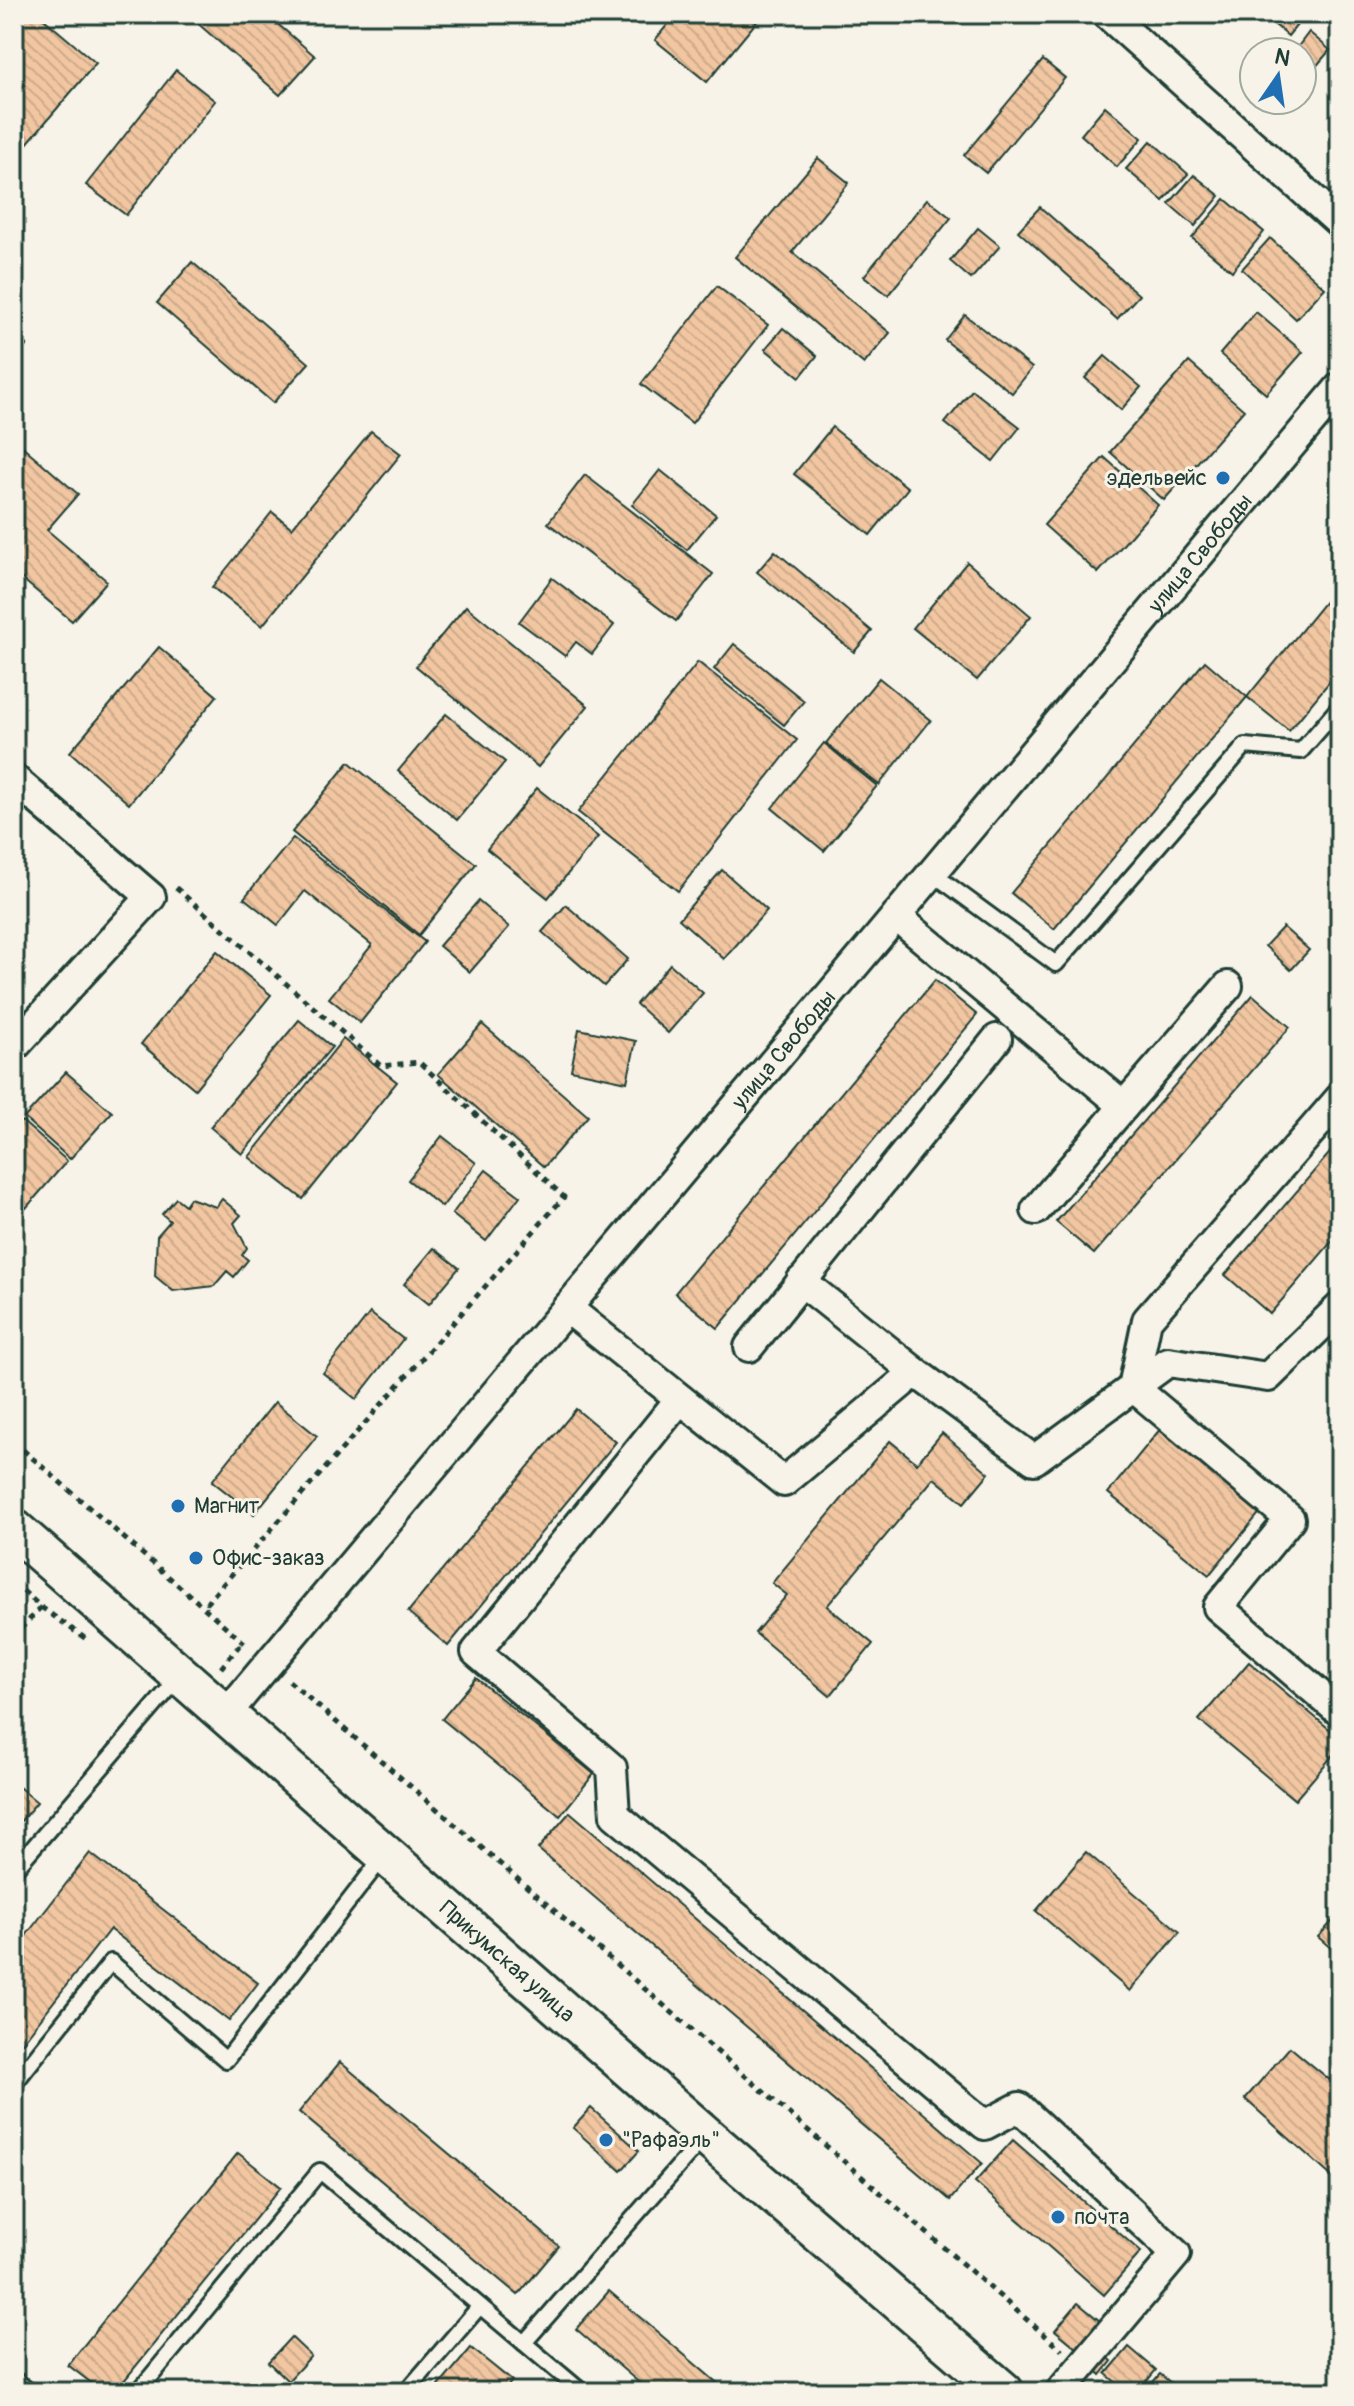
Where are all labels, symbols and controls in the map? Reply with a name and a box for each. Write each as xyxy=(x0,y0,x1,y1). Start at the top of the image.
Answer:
north arrow xyxy=(1238,36,1318,116)
text: N xyxy=(1272,42,1293,73)
place label: эдельвейс xyxy=(1106,464,1207,492)
marker: эдельвейс xyxy=(1214,469,1232,487)
street label: улица Свободы xyxy=(1142,488,1259,620)
street label: улица Свободы xyxy=(725,984,842,1116)
place label: Магнит xyxy=(194,1492,259,1520)
marker: Магнит xyxy=(169,1497,187,1515)
place label: Офис-заказ xyxy=(212,1544,325,1572)
marker: Офис-заказ xyxy=(187,1549,205,1567)
street label: Прикумская улица xyxy=(434,1895,581,2029)
place label: "Рафаэль" xyxy=(622,2126,720,2154)
marker: "Рафаэль" xyxy=(597,2131,615,2149)
place label: почта xyxy=(1074,2203,1129,2231)
marker: почта xyxy=(1049,2208,1067,2226)

